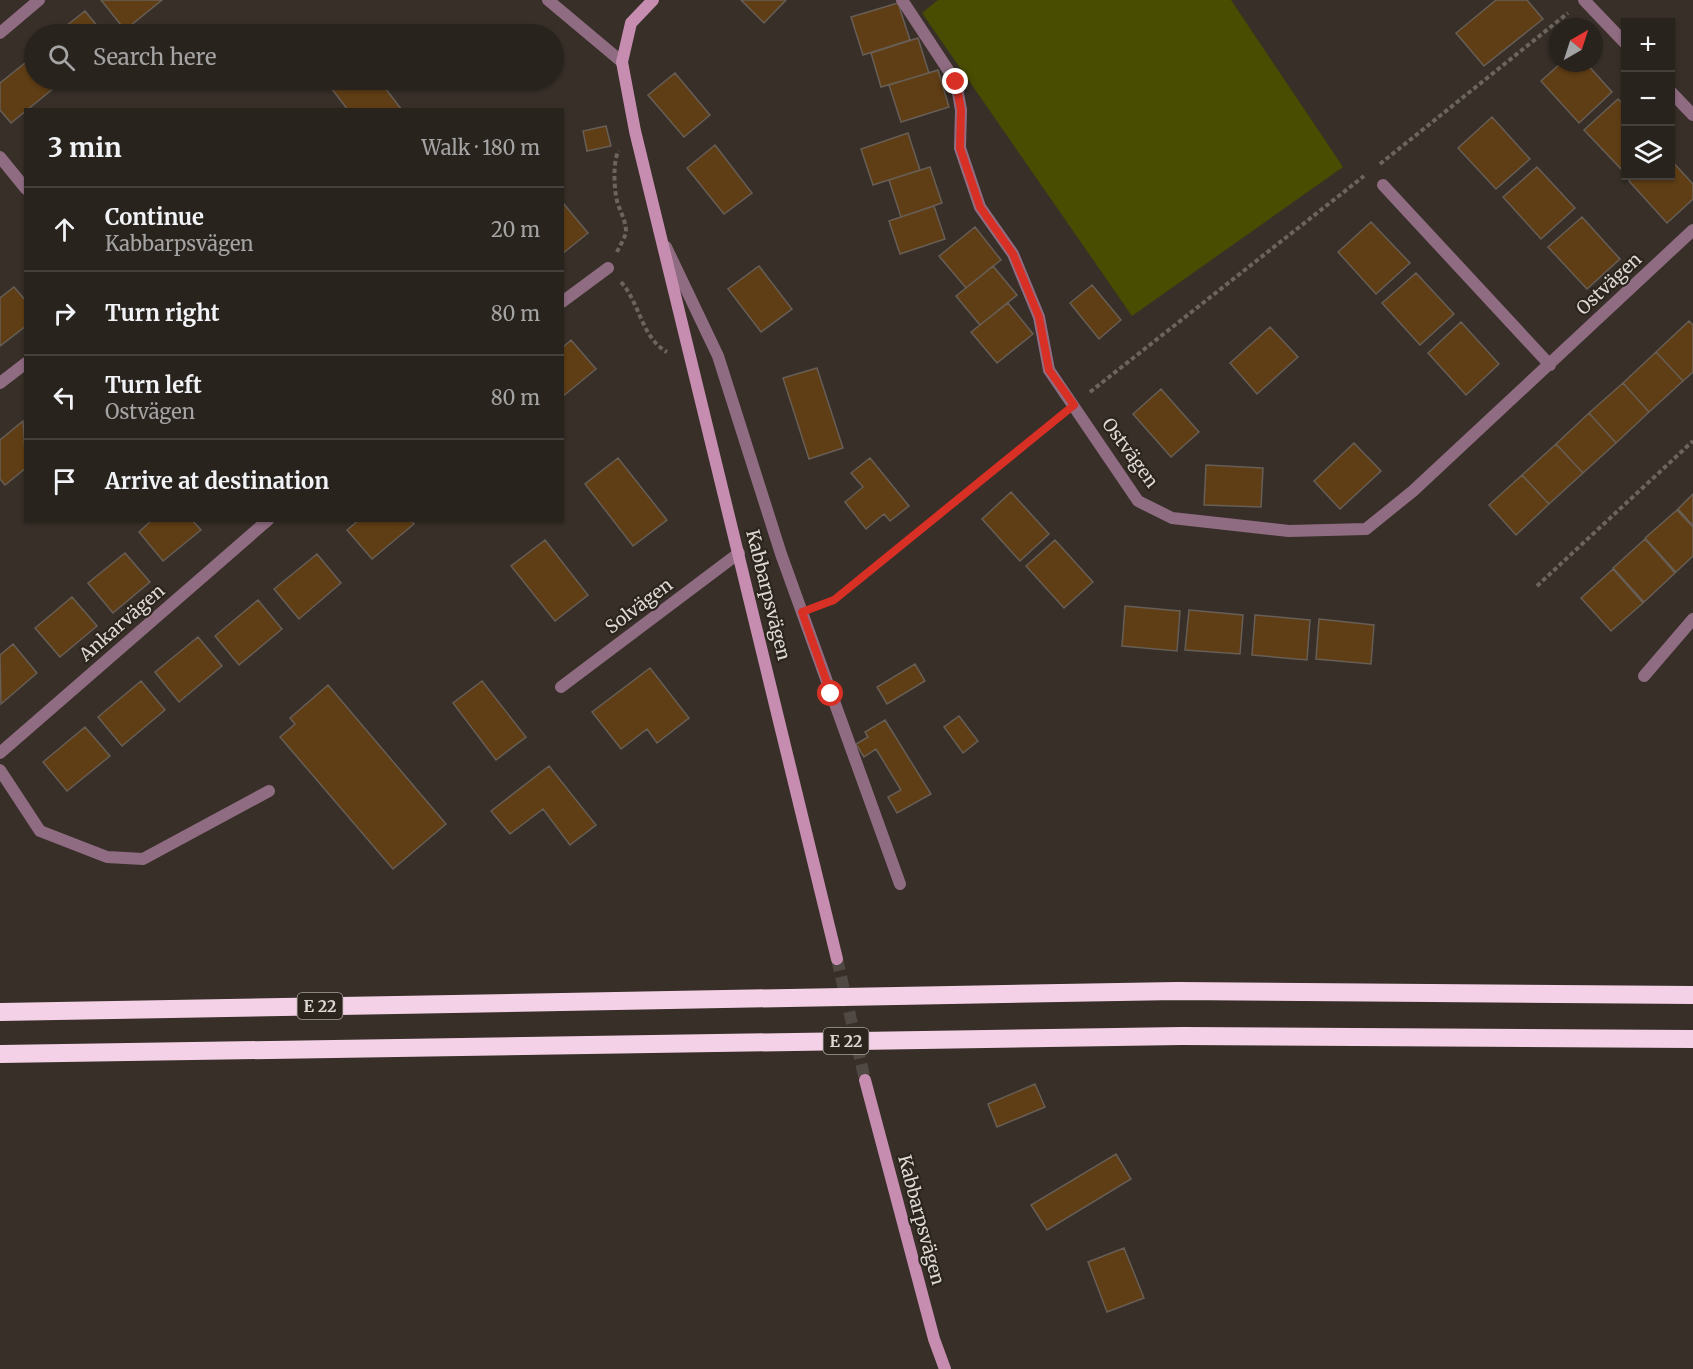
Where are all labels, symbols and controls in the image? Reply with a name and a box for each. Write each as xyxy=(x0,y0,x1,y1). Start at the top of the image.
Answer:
north arrow xyxy=(1549,18,1603,72)
map controls xyxy=(1621,18,1675,180)
button: + xyxy=(1621,18,1675,72)
search box xyxy=(24,24,564,90)
icon: search xyxy=(45,41,78,74)
text: Search here xyxy=(93,43,216,71)
route end xyxy=(942,68,968,94)
button: − xyxy=(1621,72,1675,126)
button: layers xyxy=(1621,126,1675,180)
text: 3 min xyxy=(48,131,122,164)
text: Walk · 180 m xyxy=(422,135,540,160)
text: Continue xyxy=(105,203,204,231)
icon: ahead xyxy=(48,213,81,246)
text: 20 m xyxy=(491,217,540,242)
text: Kabbarpsvägen xyxy=(105,231,254,256)
street label: Ostvägen xyxy=(1571,248,1646,320)
icon: right xyxy=(48,297,81,330)
text: Turn right xyxy=(105,299,219,327)
text: 80 m xyxy=(491,301,540,326)
text: Turn left xyxy=(105,371,202,399)
icon: left xyxy=(48,381,81,414)
text: 80 m xyxy=(491,385,540,410)
text: Ostvägen xyxy=(105,399,195,424)
street label: Ostvägen xyxy=(1097,413,1164,492)
icon: arrive xyxy=(48,465,81,498)
text: Arrive at destination xyxy=(105,467,329,495)
street label: Kabbarpsvägen xyxy=(741,527,796,663)
street label: Solvägen xyxy=(600,573,677,638)
street label: Ankarvägen xyxy=(73,579,169,667)
route start xyxy=(817,680,843,706)
road number: E 22 xyxy=(298,993,342,1019)
road number: E 22 xyxy=(824,1028,868,1054)
street label: Kabbarpsvägen xyxy=(893,1152,950,1287)

